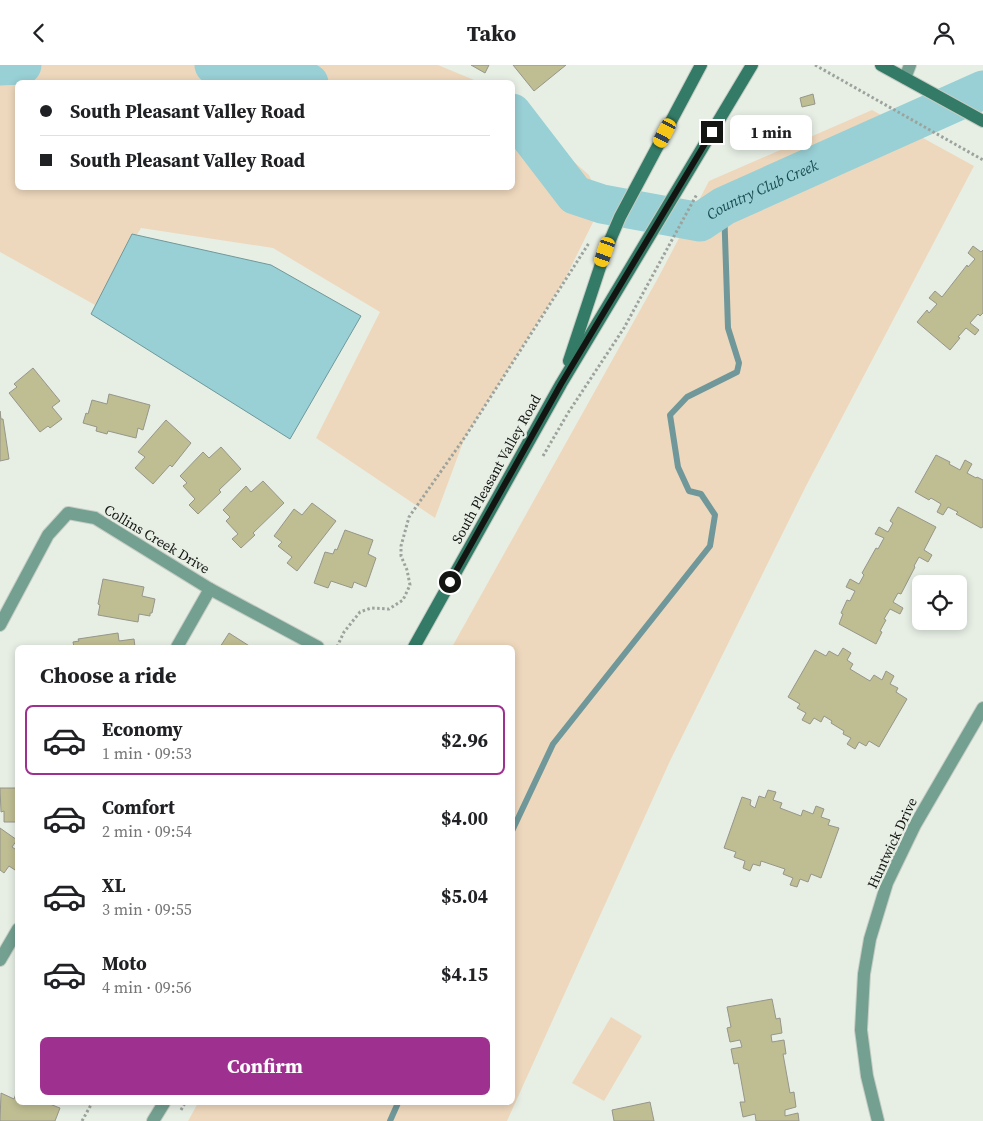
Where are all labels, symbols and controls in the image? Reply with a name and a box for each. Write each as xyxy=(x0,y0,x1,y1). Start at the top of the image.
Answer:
text: Tako xyxy=(467,18,516,48)
icon: back xyxy=(25,19,53,47)
icon: person xyxy=(930,19,958,47)
text: South Pleasant Valley Road xyxy=(70,98,305,124)
callout: 1 min xyxy=(730,115,812,149)
car xyxy=(651,116,678,150)
route end xyxy=(701,121,723,143)
text: 1 min xyxy=(750,121,792,143)
text: South Pleasant Valley Road xyxy=(70,147,305,173)
water label: Country Club Creek xyxy=(702,154,822,225)
car xyxy=(593,235,616,269)
street label: South Pleasant Valley Road xyxy=(447,391,545,547)
street label: Collins Creek Drive xyxy=(100,499,214,579)
route start xyxy=(439,571,461,593)
map controls xyxy=(912,575,967,630)
button: locate xyxy=(912,575,967,630)
text: Choose a ride xyxy=(40,660,177,690)
text: Economy xyxy=(102,716,183,742)
icon: car xyxy=(42,718,87,763)
text: $2.96 xyxy=(441,727,488,753)
text: 1 min · 09:53 xyxy=(102,742,192,764)
text: Comfort xyxy=(102,794,175,820)
street label: Huntwick Drive xyxy=(862,794,922,892)
icon: car xyxy=(42,796,87,841)
text: $4.00 xyxy=(441,805,488,831)
text: 2 min · 09:54 xyxy=(102,820,192,842)
text: XL xyxy=(102,872,125,898)
icon: car xyxy=(42,874,87,919)
text: $5.04 xyxy=(441,883,488,909)
text: 3 min · 09:55 xyxy=(102,898,192,920)
text: Moto xyxy=(102,950,147,976)
icon: car xyxy=(42,952,87,997)
text: $4.15 xyxy=(441,961,488,987)
text: 4 min · 09:56 xyxy=(102,976,192,998)
button: Confirm xyxy=(40,1037,490,1095)

